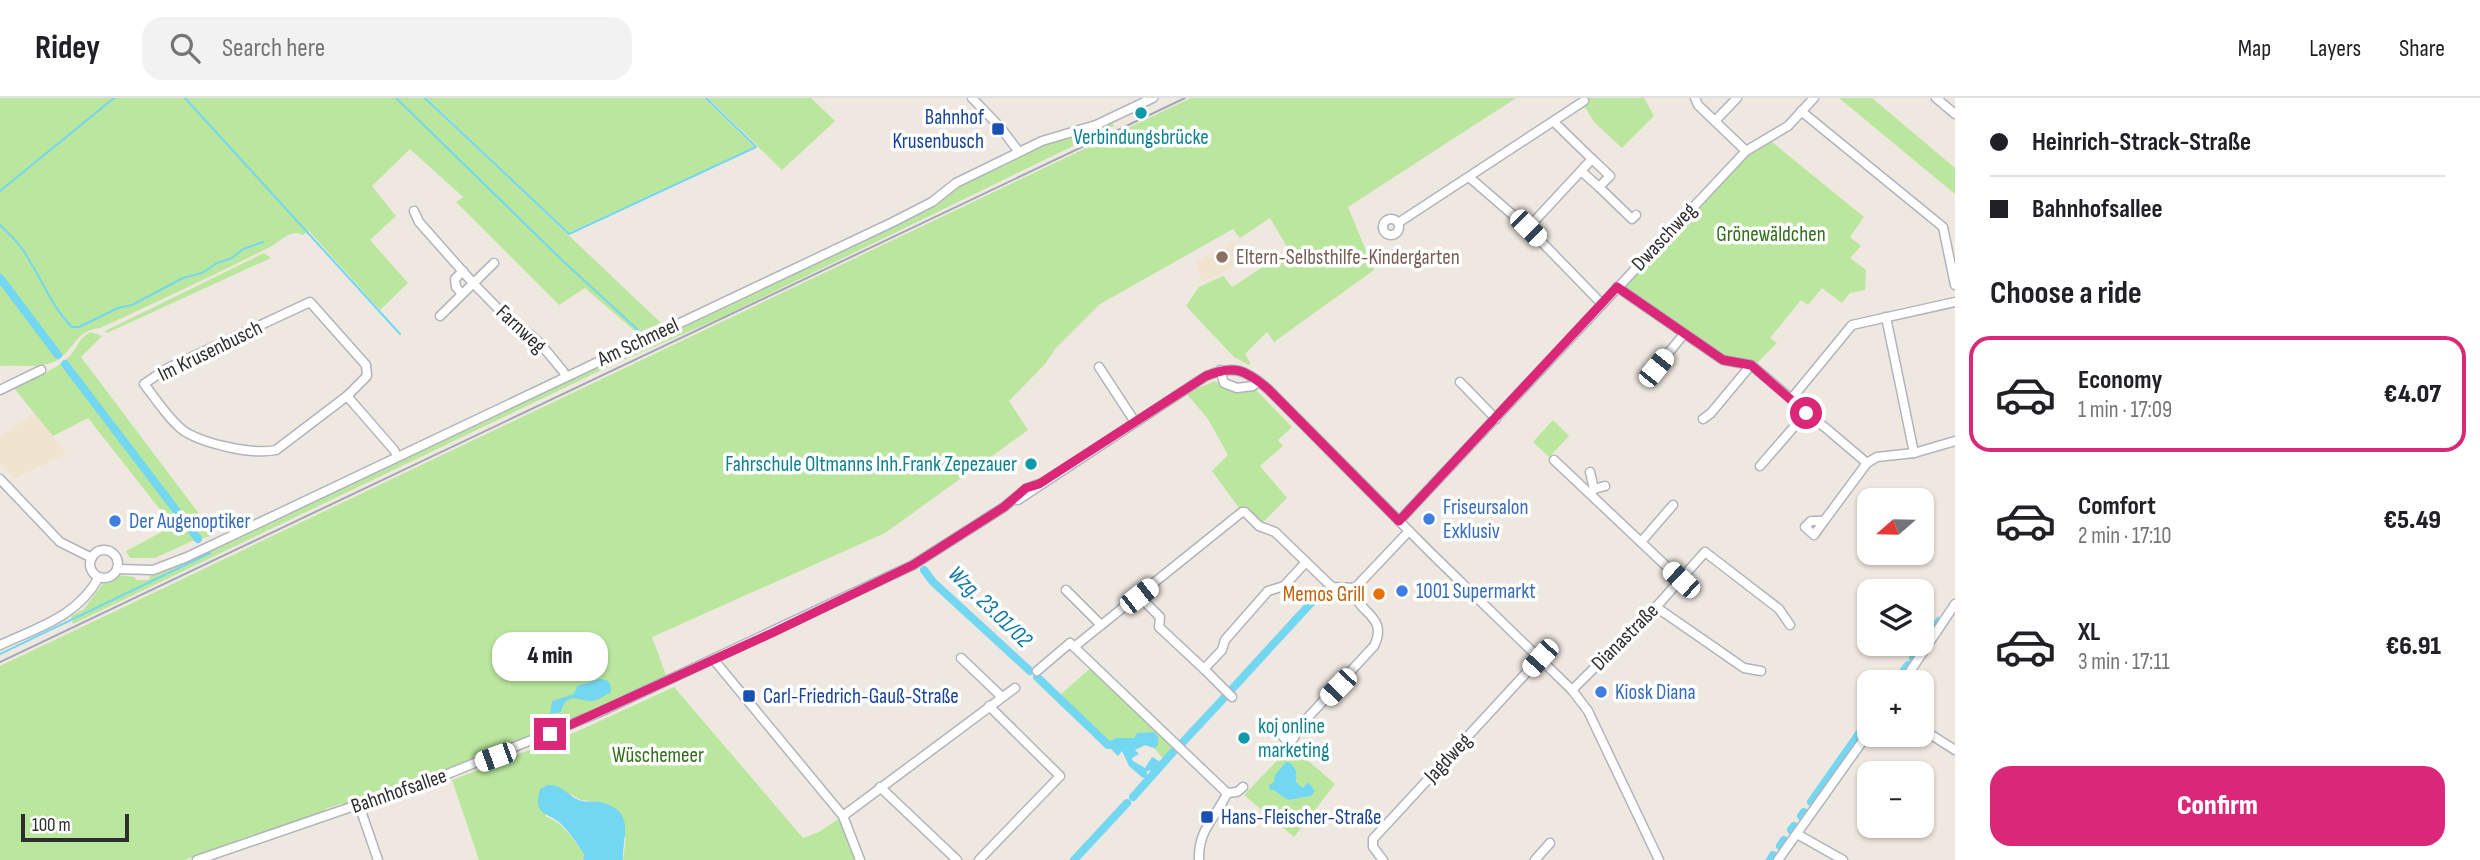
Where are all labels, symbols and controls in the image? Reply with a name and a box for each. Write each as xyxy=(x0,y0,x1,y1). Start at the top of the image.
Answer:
search box xyxy=(142,17,632,80)
text: Ridey xyxy=(35,28,100,68)
icon: search xyxy=(166,29,204,67)
text: Search here xyxy=(222,33,325,64)
text: Map xyxy=(2238,34,2271,63)
text: Layers xyxy=(2309,34,2361,63)
text: Share xyxy=(2399,34,2445,63)
place label: Bahnhof Krusenbusch xyxy=(892,105,985,154)
marker: Verbindungsbrücke xyxy=(1133,105,1149,121)
marker: Bahnhof Krusenbusch xyxy=(990,121,1006,137)
place label: Verbindungsbrücke xyxy=(1073,125,1209,150)
text: Heinrich-Strack-Straße xyxy=(2032,127,2251,158)
text: Bahnhofsallee xyxy=(2032,194,2163,225)
street label: Dwaschweg xyxy=(1626,198,1702,276)
car xyxy=(1506,206,1551,250)
park label: Grönewäldchen xyxy=(1716,222,1826,247)
place label: Eltern-Selbsthilfe-Kindergarten xyxy=(1236,245,1460,270)
marker: Eltern-Selbsthilfe-Kindergarten xyxy=(1214,249,1230,265)
text: Choose a ride xyxy=(1990,274,2142,313)
street label: Farnweg xyxy=(491,300,551,358)
street label: Am Schmeel xyxy=(592,312,683,372)
street label: Im Krusenbusch xyxy=(154,315,266,387)
car xyxy=(1635,345,1678,391)
icon: car xyxy=(1994,363,2057,426)
text: Economy xyxy=(2078,365,2162,396)
text: €4.07 xyxy=(2384,379,2441,410)
text: 1 min · 17:09 xyxy=(2078,396,2172,424)
route start xyxy=(1790,397,1822,429)
place label: Fahrschule Oltmanns Inh.Frank Zepezauer xyxy=(725,452,1017,477)
marker: Fahrschule Oltmanns Inh.Frank Zepezauer xyxy=(1023,456,1039,472)
north arrow xyxy=(1857,488,1934,565)
map controls xyxy=(1857,488,1934,838)
icon: car xyxy=(1994,489,2057,552)
text: Comfort xyxy=(2078,491,2156,522)
place label: Friseursalon Exklusiv xyxy=(1443,495,1529,544)
text: €5.49 xyxy=(2383,505,2441,536)
place label: Der Augenoptiker xyxy=(129,509,251,534)
marker: Friseursalon Exklusiv xyxy=(1421,511,1437,527)
marker: Der Augenoptiker xyxy=(107,513,123,529)
text: 2 min · 17:10 xyxy=(2078,522,2172,550)
car xyxy=(1659,558,1704,602)
water label: Wzg. 23.01/02 xyxy=(942,560,1038,654)
car xyxy=(1116,575,1163,617)
place label: 1001 Supermarkt xyxy=(1416,579,1536,604)
button: layers xyxy=(1857,579,1934,656)
place label: Memos Grill xyxy=(1283,582,1365,607)
marker: 1001 Supermarkt xyxy=(1394,583,1410,599)
marker: Memos Grill xyxy=(1371,586,1387,602)
street label: Dianastraße xyxy=(1586,598,1664,676)
icon: car xyxy=(1994,615,2057,678)
text: XL xyxy=(2078,617,2100,648)
text: €6.91 xyxy=(2386,631,2441,662)
callout: 4 min xyxy=(492,632,608,682)
car xyxy=(1519,635,1562,681)
text: 4 min xyxy=(527,642,573,670)
text: 3 min · 17:11 xyxy=(2078,648,2170,676)
car xyxy=(1316,665,1361,709)
button: + xyxy=(1857,670,1934,747)
place label: Kiosk Diana xyxy=(1615,680,1695,705)
place label: Carl-Friedrich-Gauß-Straße xyxy=(763,684,959,709)
marker: Kiosk Diana xyxy=(1593,684,1609,700)
marker: Carl-Friedrich-Gauß-Straße xyxy=(741,688,757,704)
place label: koj online marketing xyxy=(1258,714,1329,763)
route end xyxy=(534,718,566,750)
street label: Jagdweg xyxy=(1418,728,1477,788)
marker: koj online marketing xyxy=(1236,730,1252,746)
car xyxy=(472,740,519,774)
park label: Wüschemeer xyxy=(612,743,704,768)
button: − xyxy=(1857,761,1934,838)
street label: Bahnhofsallee xyxy=(348,763,450,819)
button: Confirm xyxy=(1990,766,2445,846)
place label: Hans-Fleischer-Straße xyxy=(1221,805,1382,830)
marker: Hans-Fleischer-Straße xyxy=(1199,809,1215,825)
scale bar xyxy=(21,811,130,843)
text: 100 m xyxy=(32,814,71,837)

